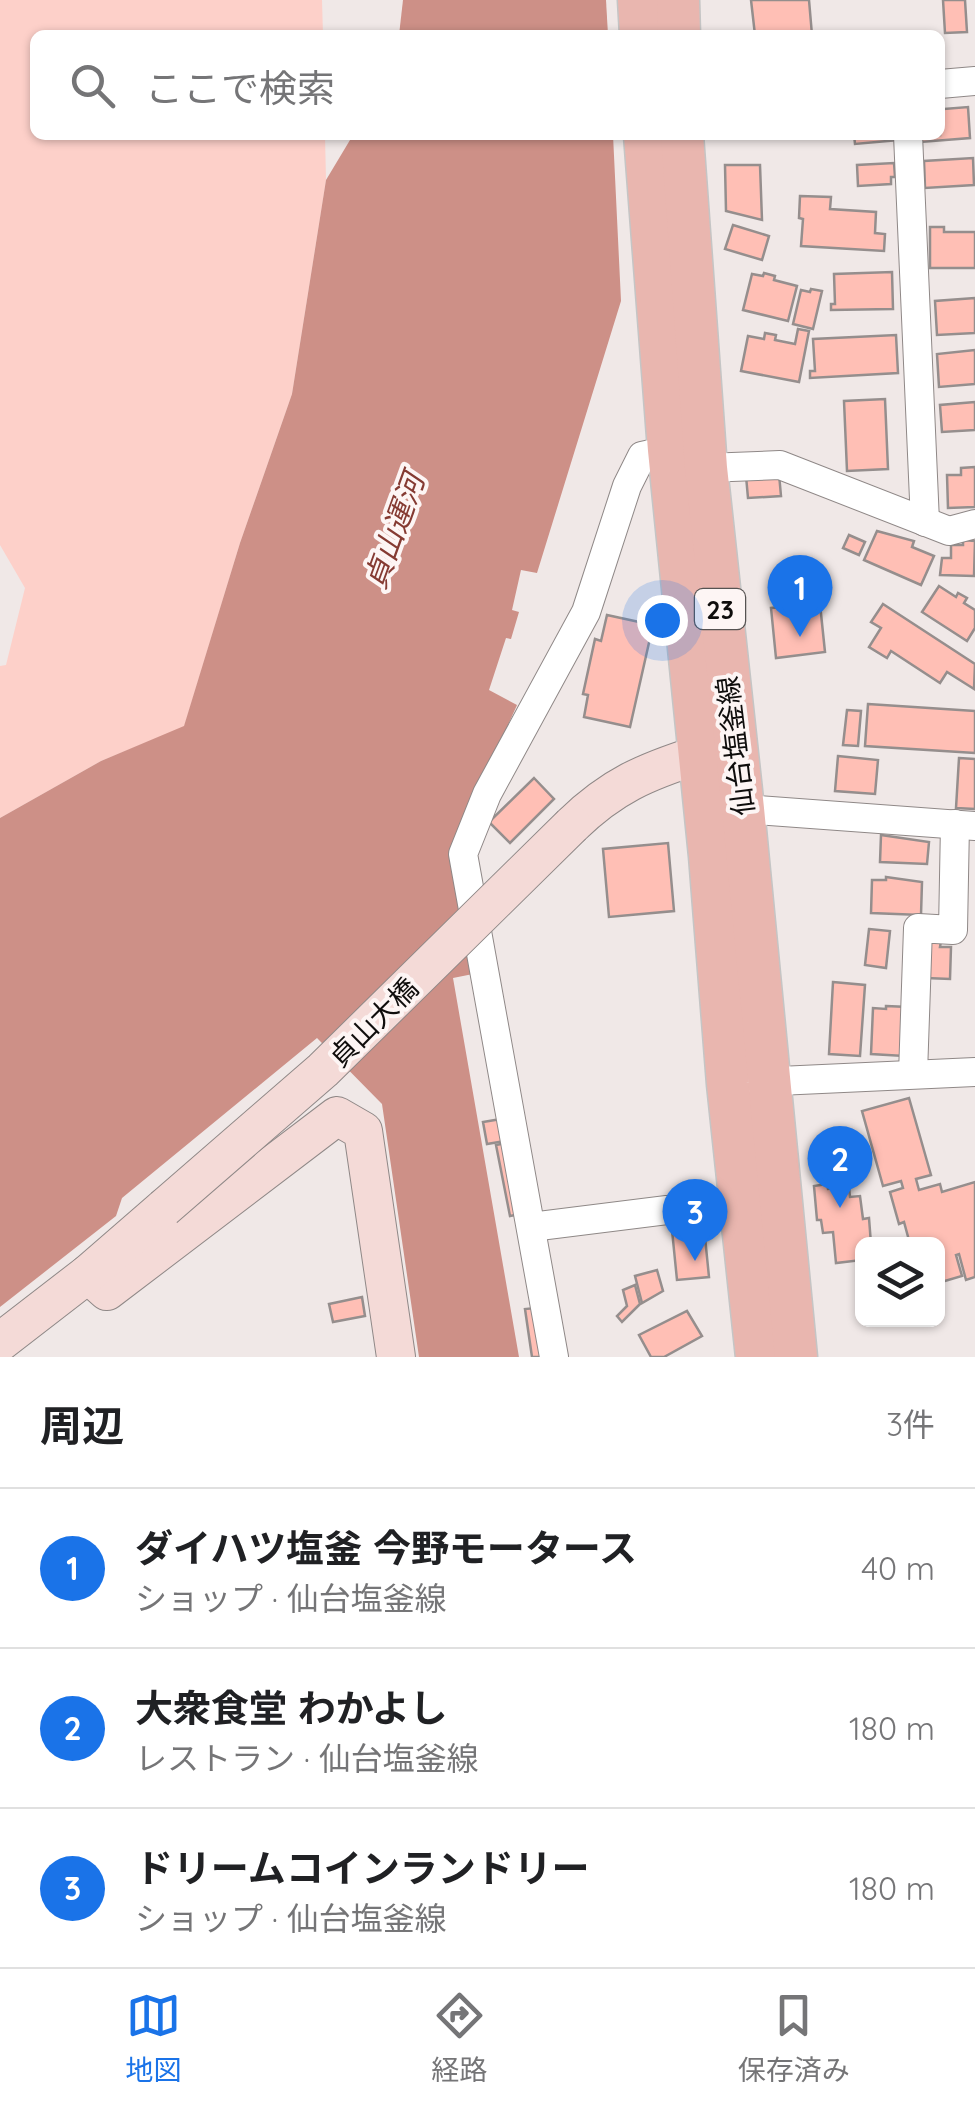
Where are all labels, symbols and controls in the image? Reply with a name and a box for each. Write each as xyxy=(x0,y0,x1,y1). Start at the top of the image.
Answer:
search box xyxy=(30,30,945,140)
icon: search xyxy=(65,58,120,113)
text: ここで検索 xyxy=(145,64,335,112)
water label: 貞山運河 xyxy=(356,463,434,594)
pin: 1 xyxy=(768,554,832,637)
road number: 23 xyxy=(695,589,745,629)
your location xyxy=(637,595,688,646)
street label: 仙台塩釜線 xyxy=(709,674,761,818)
street label: 貞山大橋 xyxy=(321,970,425,1074)
pin: 2 xyxy=(808,1126,872,1208)
pin: 3 xyxy=(662,1178,728,1261)
map controls xyxy=(855,1237,945,1327)
button: layers xyxy=(855,1237,945,1327)
text: 周辺 xyxy=(40,1399,124,1452)
text: 3件 xyxy=(886,1404,935,1444)
text: ダイハツ塩釜 今野モータース xyxy=(135,1524,637,1572)
text: 1 xyxy=(66,1548,79,1588)
text: 40 m xyxy=(861,1548,935,1588)
text: ショップ · 仙台塩釜線 xyxy=(135,1578,447,1618)
text: 大衆食堂 わかよし xyxy=(135,1684,448,1732)
text: 2 xyxy=(63,1708,82,1748)
text: 180 m xyxy=(849,1708,935,1748)
text: レストラン · 仙台塩釜線 xyxy=(135,1738,479,1778)
text: ドリームコインランドリー xyxy=(135,1844,590,1892)
text: 3 xyxy=(64,1868,81,1908)
text: 180 m xyxy=(849,1868,935,1908)
text: ショップ · 仙台塩釜線 xyxy=(135,1898,447,1938)
tab: 地図 xyxy=(125,1988,181,2088)
tab: 経路 xyxy=(431,1988,488,2088)
tab: 保存済み xyxy=(738,1988,850,2088)

